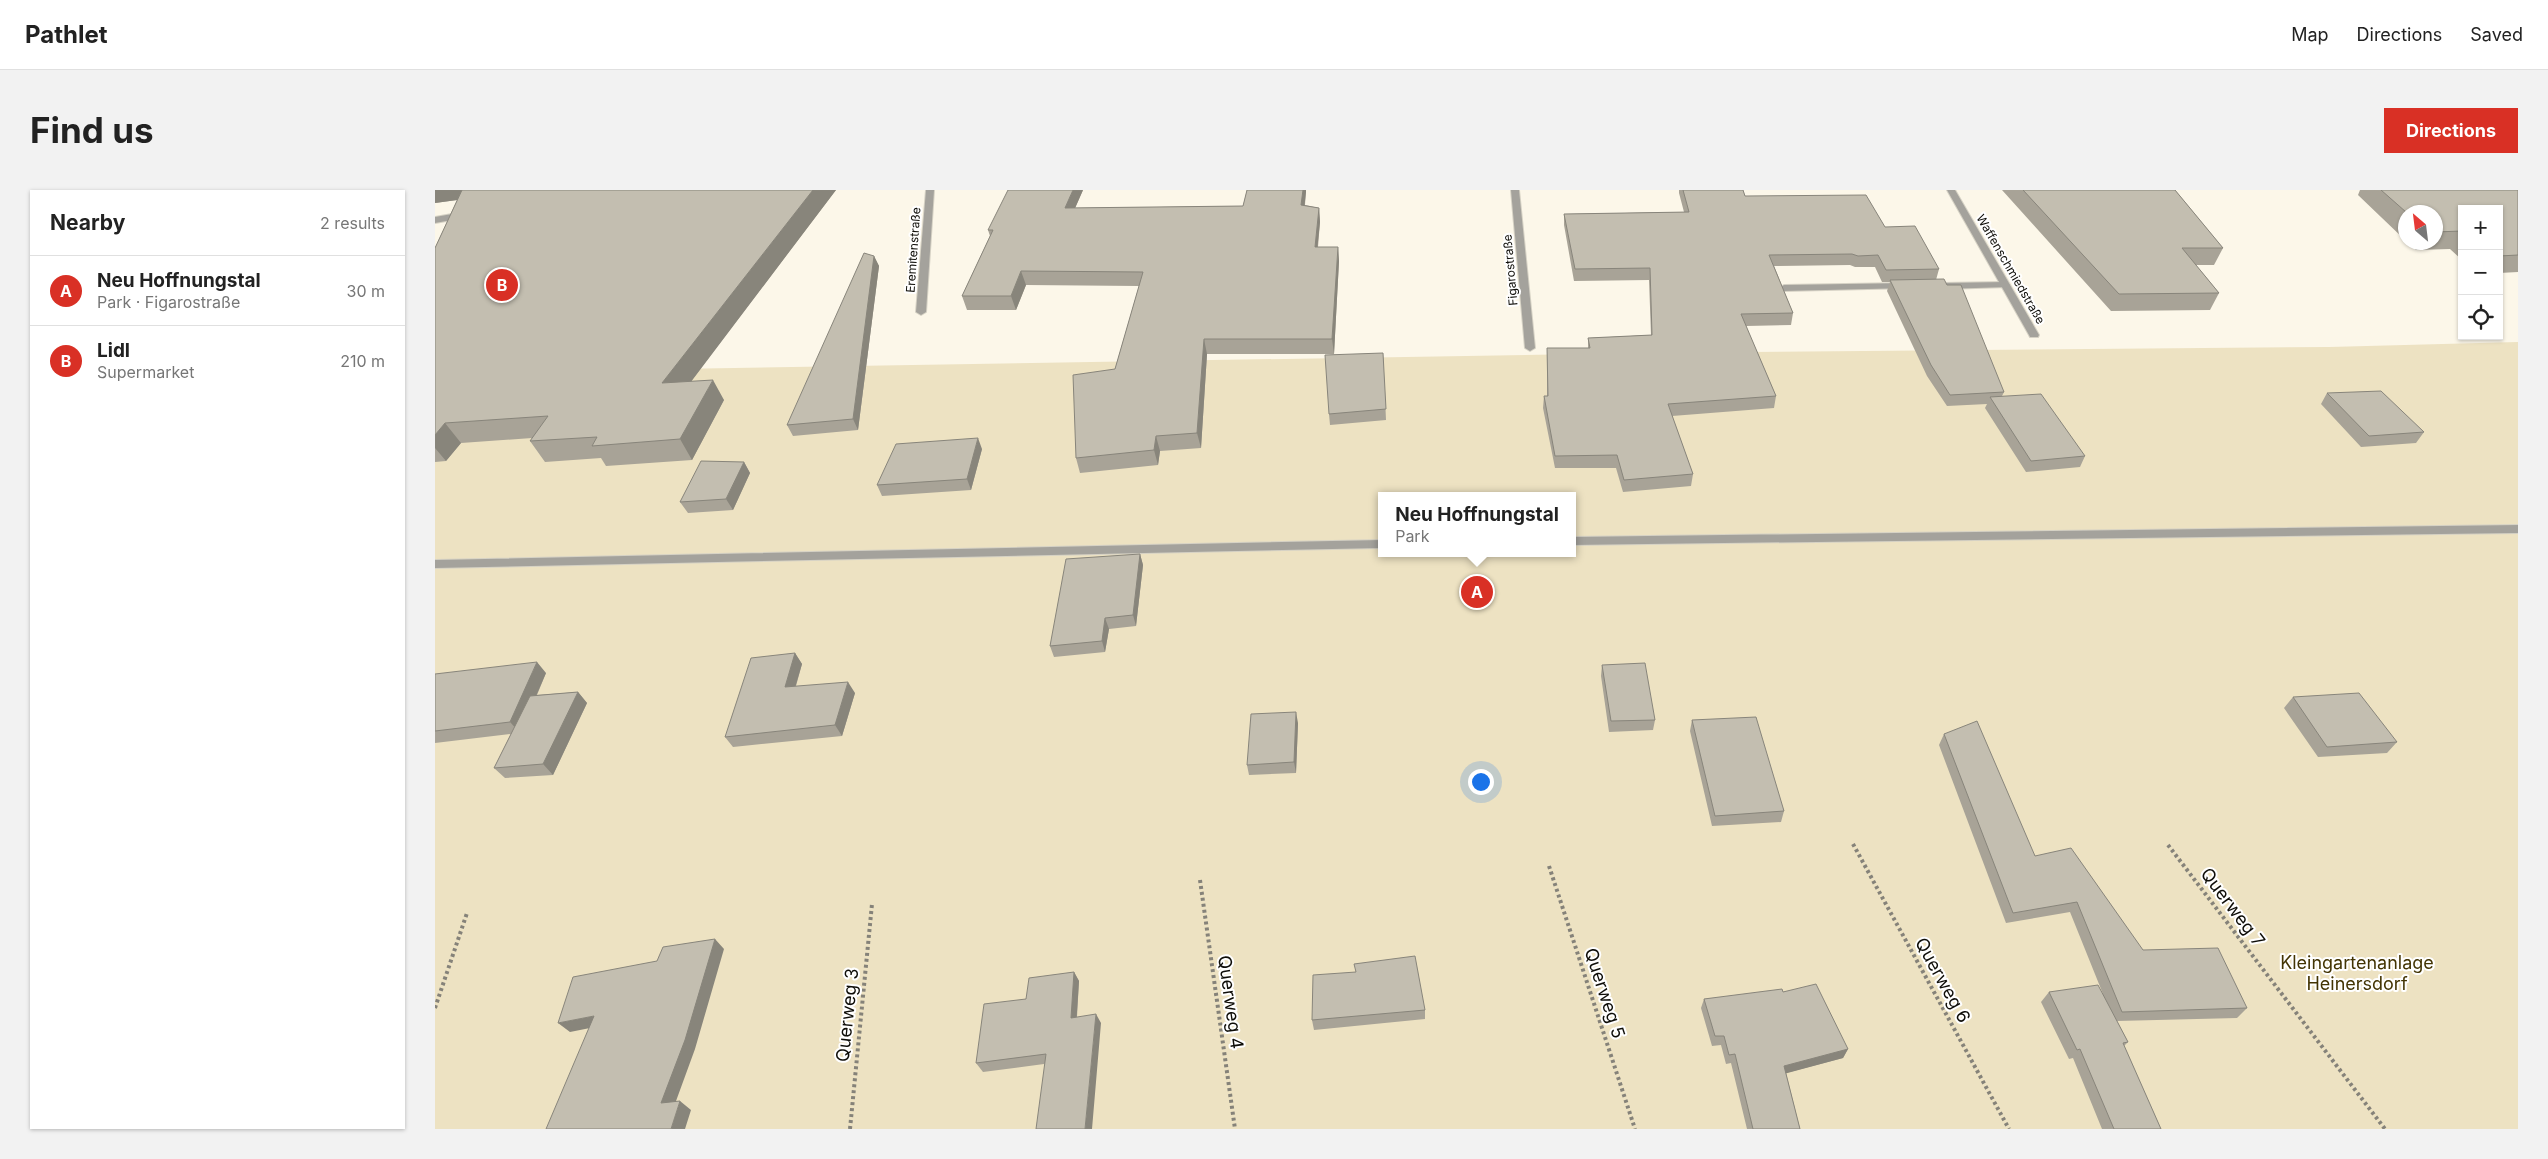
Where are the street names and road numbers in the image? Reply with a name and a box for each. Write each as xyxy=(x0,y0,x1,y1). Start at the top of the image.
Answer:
street label: Eremitenstraße xyxy=(903,207,923,293)
street label: Waffenschmiedstraße xyxy=(1973,212,2049,326)
street label: Figarostraße xyxy=(1499,234,1521,306)
street label: Querweg 7 xyxy=(2197,864,2269,950)
street label: Querweg 6 xyxy=(1911,934,1975,1026)
street label: Querweg 5 xyxy=(1581,945,1629,1041)
street label: Querweg 4 xyxy=(1214,954,1248,1050)
street label: Querweg 3 xyxy=(832,967,862,1063)

